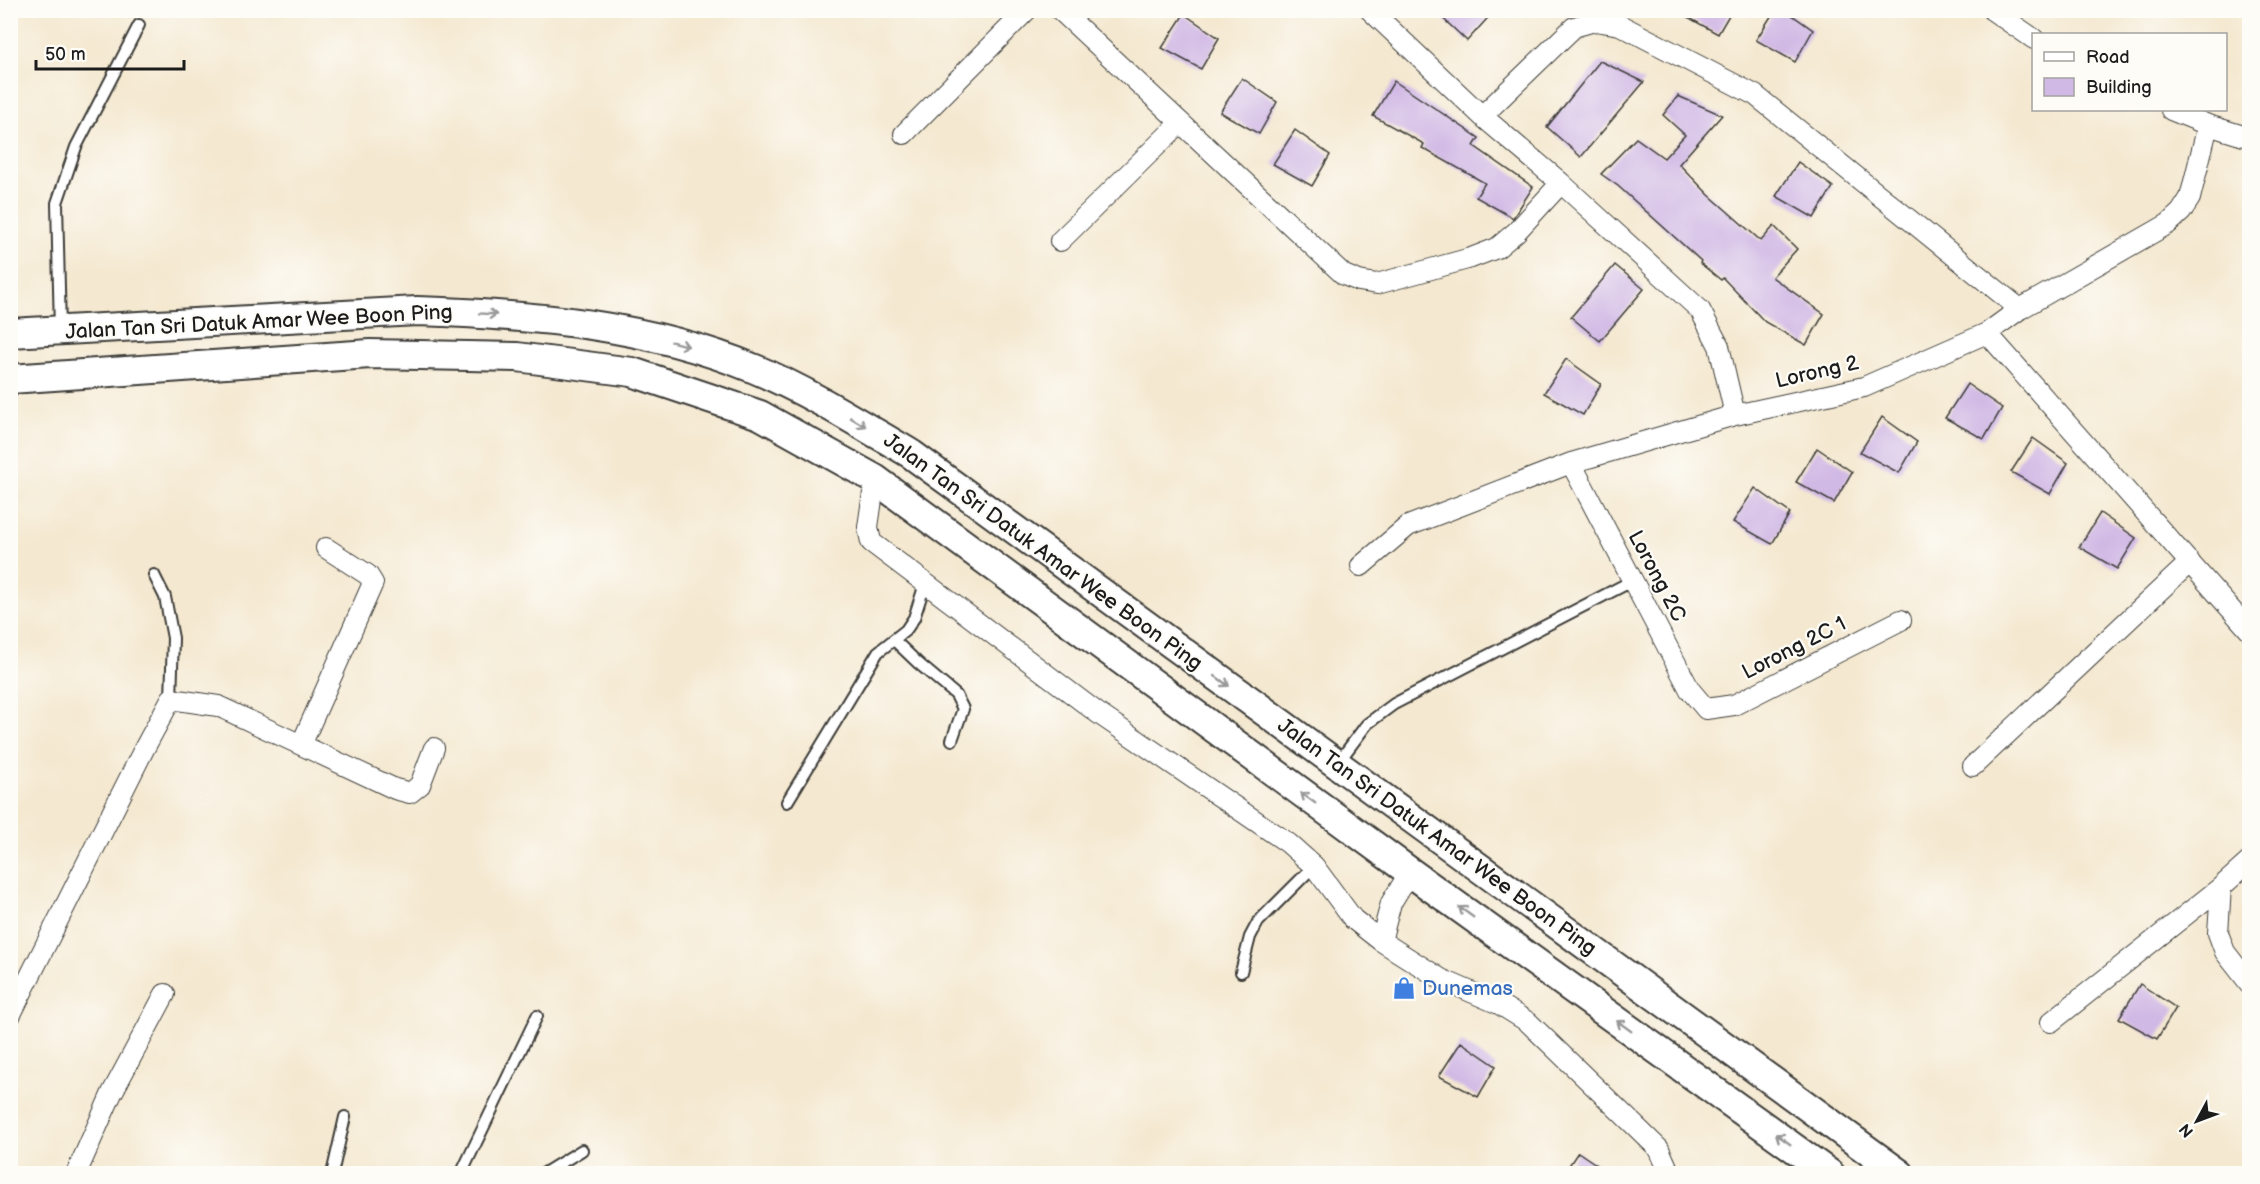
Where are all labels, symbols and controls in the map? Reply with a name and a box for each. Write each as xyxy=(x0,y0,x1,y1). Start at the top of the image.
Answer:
scale bar xyxy=(36,33,184,71)
legend xyxy=(2032,33,2227,111)
text: 50 m xyxy=(45,44,86,65)
text: Road xyxy=(2086,47,2130,68)
text: Building xyxy=(2086,77,2152,98)
street label: Jalan Tan Sri Datuk Amar Wee Boon Ping xyxy=(65,299,453,345)
one-way arrow xyxy=(478,308,498,319)
one-way arrow xyxy=(671,339,690,350)
street label: Lorong 2 xyxy=(1773,350,1862,394)
one-way arrow xyxy=(849,417,866,429)
street label: Jalan Tan Sri Datuk Amar Wee Boon Ping xyxy=(879,428,1207,676)
street label: Lorong 2C xyxy=(1623,526,1691,626)
street label: Lorong 2C 1 xyxy=(1738,611,1850,685)
one-way arrow xyxy=(1214,675,1230,687)
street label: Jalan Tan Sri Datuk Amar Wee Boon Ping xyxy=(1273,713,1601,961)
one-way arrow xyxy=(1301,791,1317,804)
one-way arrow xyxy=(1458,906,1474,919)
shop icon: Dunemas xyxy=(1391,975,1417,1001)
place label: Dunemas xyxy=(1422,976,1513,1001)
one-way arrow xyxy=(1617,1020,1633,1032)
north arrow xyxy=(2167,1091,2227,1151)
text: N xyxy=(2176,1119,2198,1141)
one-way arrow xyxy=(1775,1133,1791,1146)

